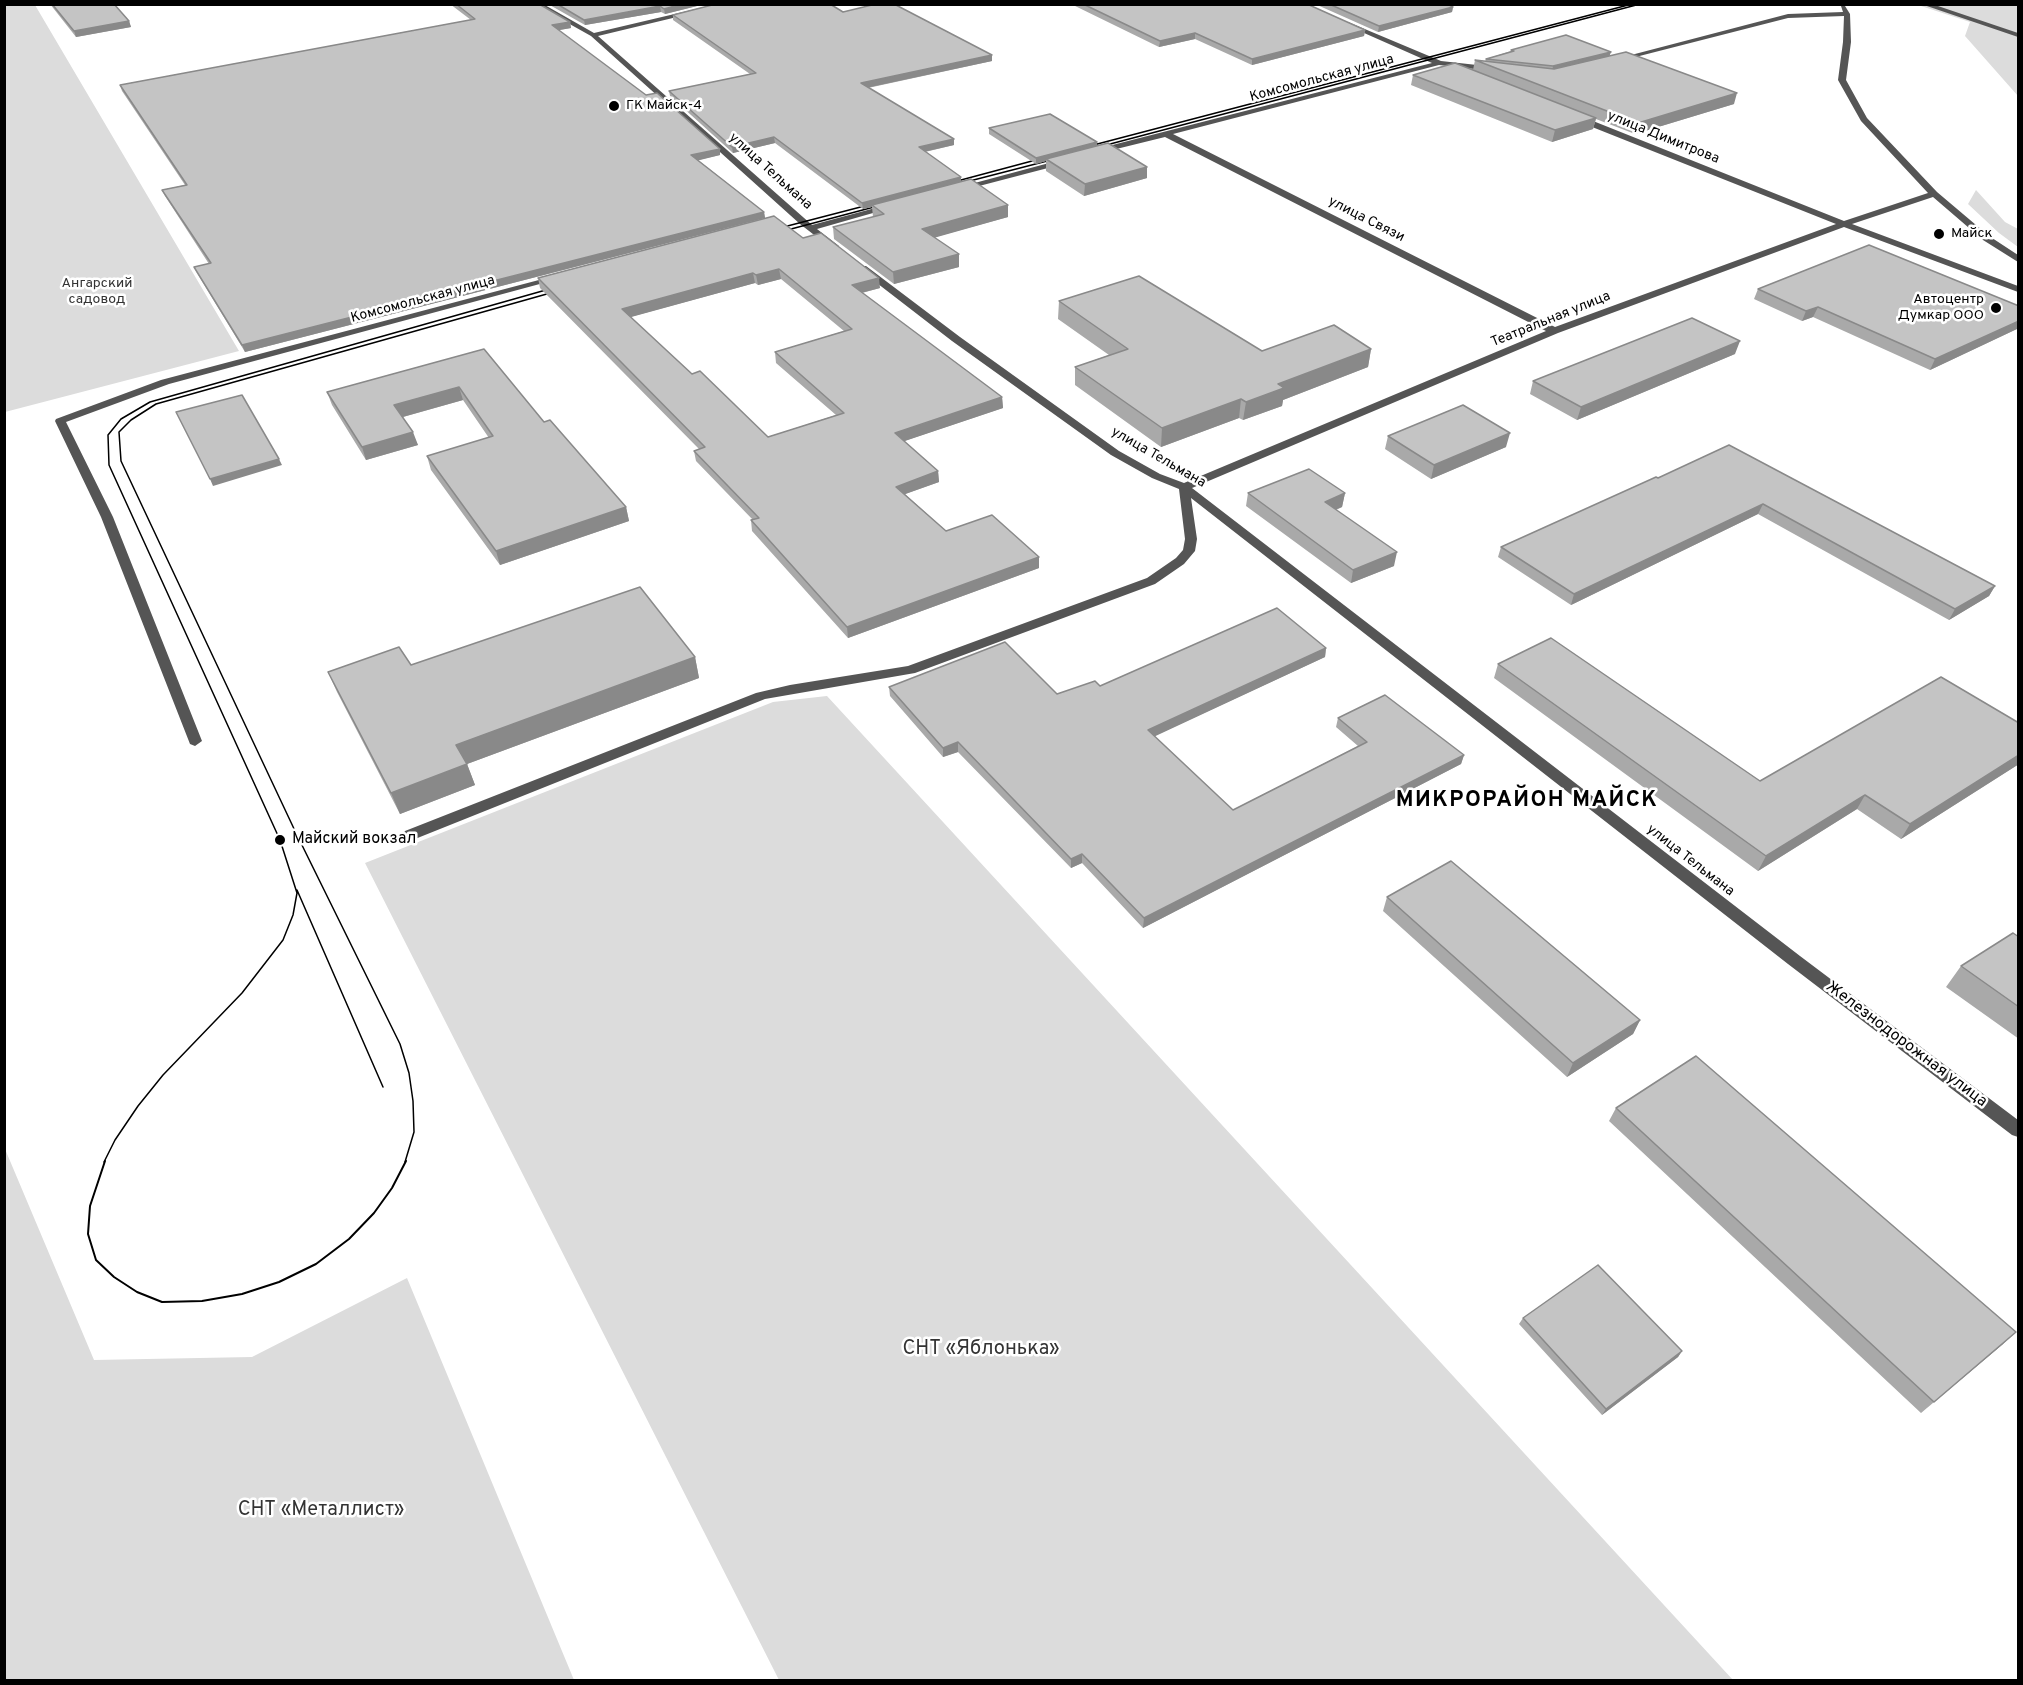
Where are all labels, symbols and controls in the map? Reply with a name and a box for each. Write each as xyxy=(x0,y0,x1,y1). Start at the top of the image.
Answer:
street label: Комсомольская улица xyxy=(1248,52,1396,106)
place label: ГК Майск-4 xyxy=(626,98,702,114)
marker: ГК Майск-4 xyxy=(607,99,621,113)
street label: улица Димитрова xyxy=(1605,108,1721,168)
street label: улица Тельмана xyxy=(725,130,815,214)
street label: улица Связи xyxy=(1325,193,1407,247)
place label: Майск xyxy=(1951,226,1993,242)
marker: Майск xyxy=(1932,227,1946,241)
street label: Комсомольская улица xyxy=(349,273,497,327)
park label: Ангарский садовод xyxy=(62,276,132,308)
street label: Театральная улица xyxy=(1489,288,1613,352)
place label: Автоцентр Думкар ООО xyxy=(1898,292,1984,324)
marker: Автоцентр Думкар ООО xyxy=(1989,301,2003,315)
street label: улица Тельмана xyxy=(1108,424,1208,492)
district label: МИКРОРАЙОН МАЙСК xyxy=(1396,789,1658,815)
street label: улица Тельмана xyxy=(1643,822,1737,900)
place label: Майский вокзал xyxy=(292,830,416,850)
marker: Майский вокзал xyxy=(273,833,287,847)
street label: Железнодорожная улица xyxy=(1821,978,1991,1112)
park label: СНТ «Яблонька» xyxy=(902,1338,1060,1362)
park label: СНТ «Металлист» xyxy=(238,1499,404,1523)

